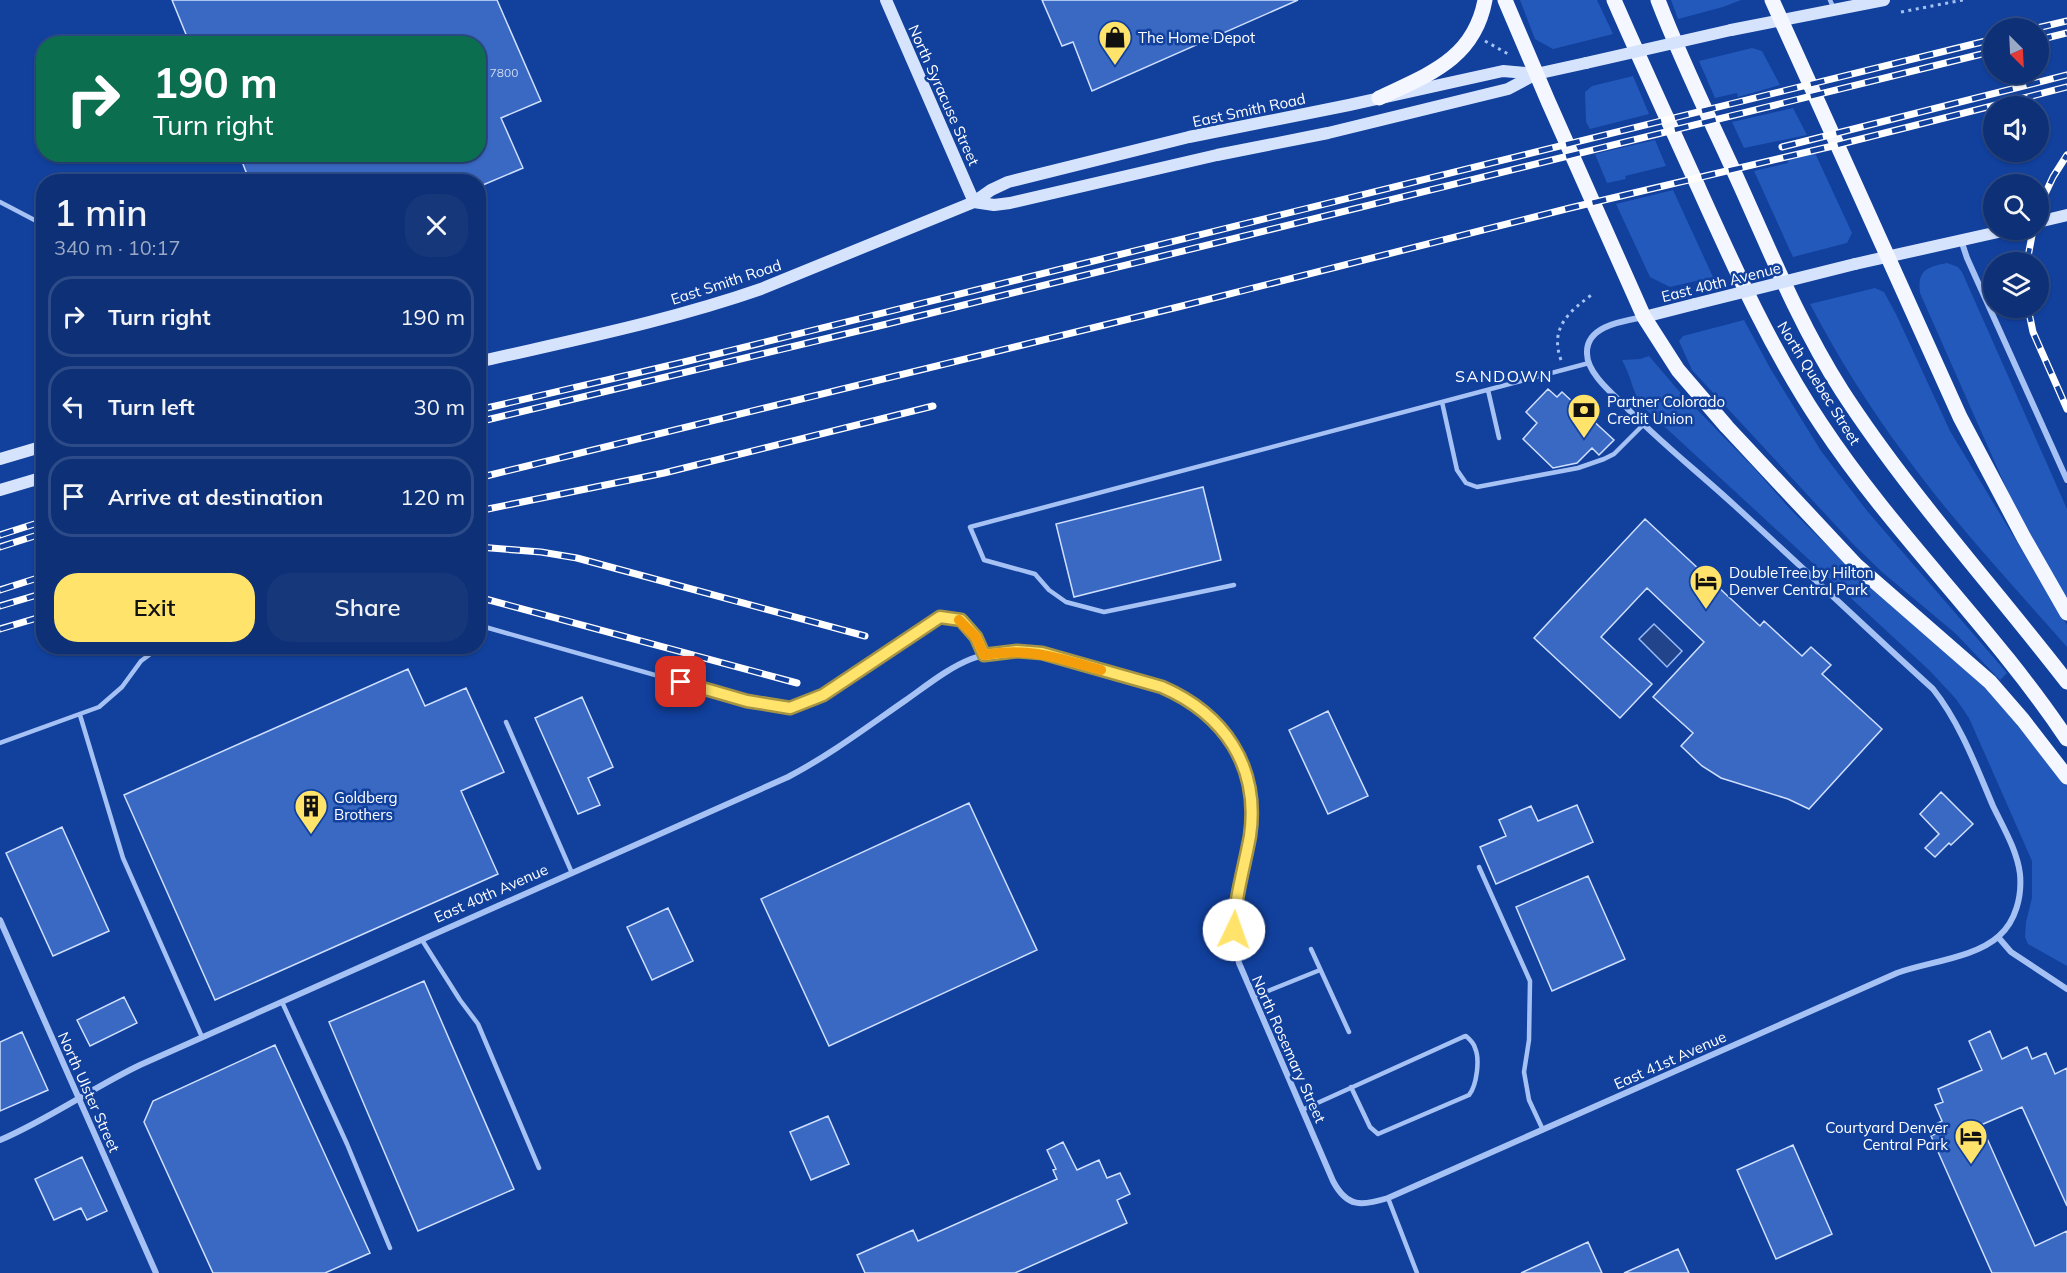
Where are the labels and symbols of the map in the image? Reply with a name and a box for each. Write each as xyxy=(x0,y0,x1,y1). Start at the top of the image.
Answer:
north arrow xyxy=(1983,18,2049,84)
shop icon: The Home Depot xyxy=(1097,19,1133,66)
street label: North Syracuse Street xyxy=(904,22,984,168)
place label: The Home Depot xyxy=(1138,28,1255,47)
house number: 7800 xyxy=(490,65,518,80)
street label: East Smith Road xyxy=(1191,89,1307,131)
street label: East Smith Road xyxy=(668,255,784,309)
street label: East 40th Avenue xyxy=(1659,258,1783,306)
street label: North Quebec Street xyxy=(1773,318,1865,448)
district label: SANDOWN xyxy=(1455,366,1553,386)
bank icon: Partner Colorado Credit Union xyxy=(1566,392,1602,439)
place label: Partner Colorado Credit Union xyxy=(1607,392,1725,428)
hotel icon: DoubleTree by Hilton Denver Central Park xyxy=(1688,563,1724,610)
place label: DoubleTree by Hilton Denver Central Park xyxy=(1729,563,1874,599)
pin xyxy=(655,656,706,707)
building icon: Goldberg Brothers xyxy=(293,788,329,835)
place label: Goldberg Brothers xyxy=(334,788,398,824)
street label: East 40th Avenue xyxy=(431,859,551,927)
position arrow xyxy=(1202,898,1266,962)
street label: North Rosemary Street xyxy=(1248,972,1330,1126)
street label: East 41st Avenue xyxy=(1611,1027,1729,1093)
street label: North Ulster Street xyxy=(54,1029,124,1155)
place label: Courtyard Denver Central Park xyxy=(1825,1118,1949,1154)
hotel icon: Courtyard Denver Central Park xyxy=(1953,1118,1989,1165)

